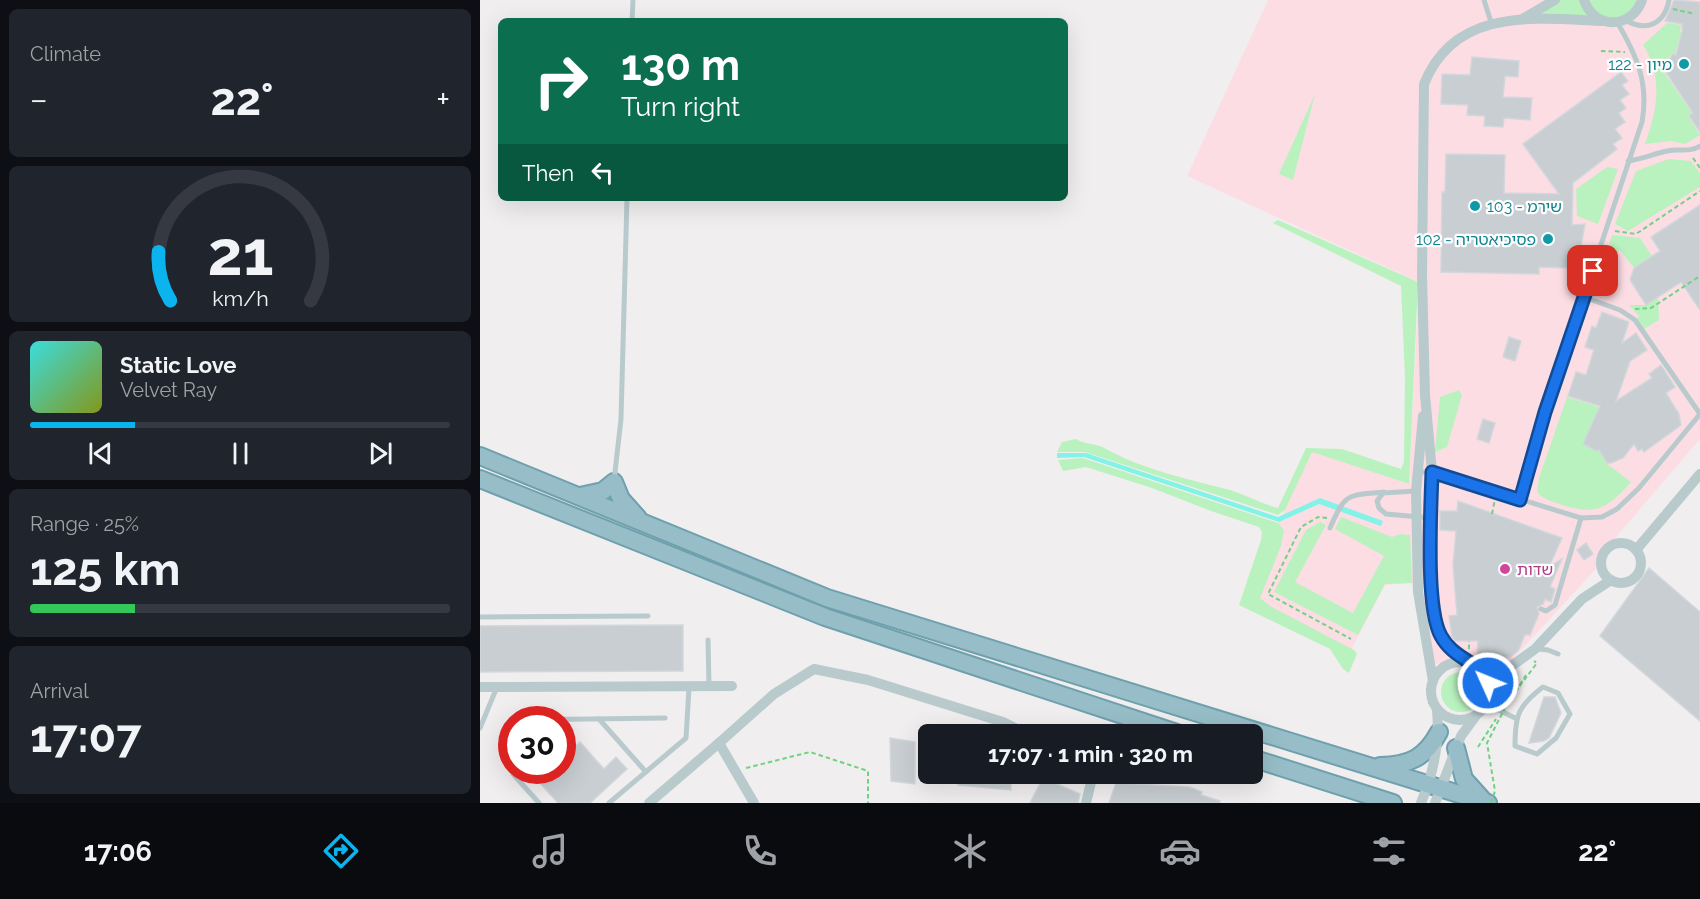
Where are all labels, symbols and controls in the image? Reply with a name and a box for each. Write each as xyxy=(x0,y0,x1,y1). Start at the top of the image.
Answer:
text: 130 m xyxy=(621,41,740,90)
text: Climate xyxy=(30,42,101,66)
icon: right xyxy=(522,42,600,120)
place label: 122 - מיון xyxy=(1608,55,1672,74)
marker: 122 - מיון xyxy=(1677,57,1691,71)
text: 22° xyxy=(210,73,274,126)
text: − xyxy=(30,80,48,119)
text: + xyxy=(436,80,450,119)
text: Turn right xyxy=(621,91,740,122)
icon: left xyxy=(586,156,619,189)
text: Then xyxy=(522,160,574,186)
place label: 103 - שירמ xyxy=(1487,197,1562,216)
marker: 103 - שירמ xyxy=(1468,199,1482,213)
text: 21 xyxy=(207,216,273,290)
place label: 102 - פסיכיאטריה xyxy=(1416,230,1536,249)
marker: 102 - פסיכיאטריה xyxy=(1541,232,1555,246)
pin xyxy=(1567,245,1618,296)
icon: arrive xyxy=(1576,254,1609,287)
text: km/h xyxy=(212,287,268,312)
text: Static Love xyxy=(120,352,237,378)
text: Velvet Ray xyxy=(120,378,217,402)
icon: previous xyxy=(84,437,117,470)
icon: pause xyxy=(224,437,257,470)
icon: next xyxy=(364,437,397,470)
text: Range · 25% xyxy=(30,512,139,536)
text: 125 km xyxy=(30,543,180,596)
place label: שדות xyxy=(1517,560,1553,579)
marker: שדות xyxy=(1498,562,1512,576)
position arrow xyxy=(1456,651,1520,715)
text: Arrival xyxy=(30,679,89,703)
speed limit sign: 30 xyxy=(498,706,576,784)
text: 17:07 xyxy=(30,710,141,763)
text: 17:07 · 1 min · 320 m xyxy=(988,741,1193,767)
icon: directions xyxy=(320,830,362,872)
icon: music xyxy=(529,830,571,872)
icon: phone xyxy=(739,830,781,872)
icon: climate xyxy=(949,830,991,872)
icon: car xyxy=(1159,830,1201,872)
icon: filters xyxy=(1368,830,1410,872)
text: 17:06 xyxy=(84,836,152,867)
text: 22° xyxy=(1578,836,1616,867)

